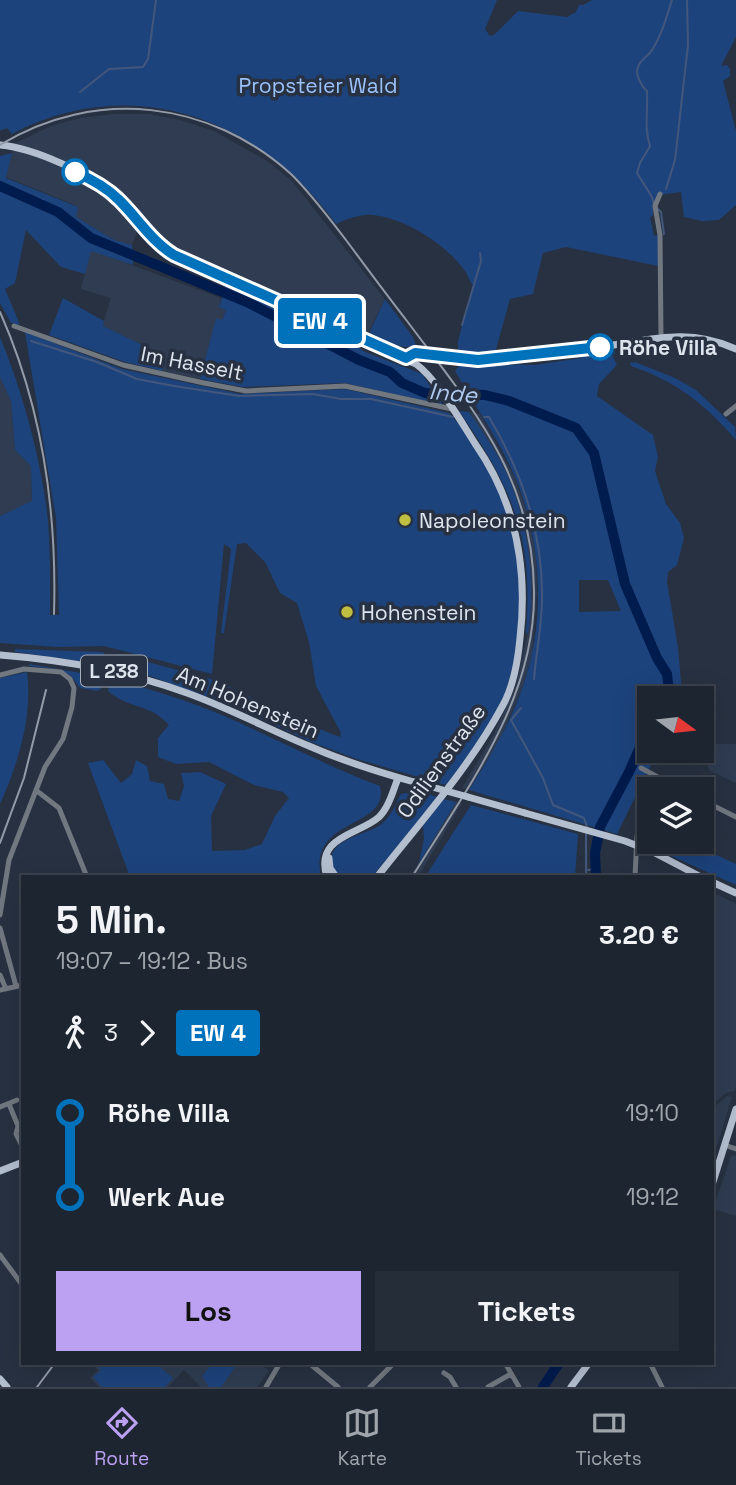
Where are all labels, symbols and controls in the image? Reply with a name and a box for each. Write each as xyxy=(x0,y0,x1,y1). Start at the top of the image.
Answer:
park label: Propsteier Wald xyxy=(239,72,397,99)
unlabelled marker xyxy=(62,159,88,185)
line badge: EW 4 xyxy=(271,298,369,344)
text: EW 4 xyxy=(292,305,348,336)
marker: Röhe Villa xyxy=(587,334,613,360)
place label: Röhe Villa xyxy=(619,334,717,361)
street label: Im Hasselt xyxy=(139,340,245,386)
water label: Inde xyxy=(428,376,480,410)
place label: Napoleonstein xyxy=(419,507,566,534)
marker: Napoleonstein xyxy=(397,512,413,528)
place label: Hohenstein xyxy=(361,599,477,626)
marker: Hohenstein xyxy=(339,604,355,620)
road number: L 238 xyxy=(81,656,147,686)
street label: Am Hohenstein xyxy=(173,660,323,744)
north arrow xyxy=(637,686,714,763)
map controls xyxy=(637,686,714,854)
street label: Odilienstraße xyxy=(391,699,491,823)
button: layers xyxy=(637,777,714,854)
text: 5 Min. xyxy=(56,896,167,944)
text: 3.20 € xyxy=(599,918,679,952)
text: 19:07 – 19:12 · Bus xyxy=(56,946,248,976)
icon: walk xyxy=(56,1014,94,1052)
icon: forward xyxy=(128,1014,166,1052)
text: EW 4 xyxy=(190,1017,246,1048)
text: 3 xyxy=(104,1018,118,1048)
text: Röhe Villa xyxy=(108,1096,230,1130)
text: 19:10 xyxy=(625,1098,679,1128)
text: Werk Aue xyxy=(108,1180,225,1214)
text: 19:12 xyxy=(626,1182,679,1212)
button: Los xyxy=(56,1271,361,1351)
button: Tickets xyxy=(375,1271,679,1351)
tab: Route xyxy=(94,1404,149,1471)
tab: Karte xyxy=(338,1404,387,1471)
tab: Tickets xyxy=(575,1404,642,1471)

